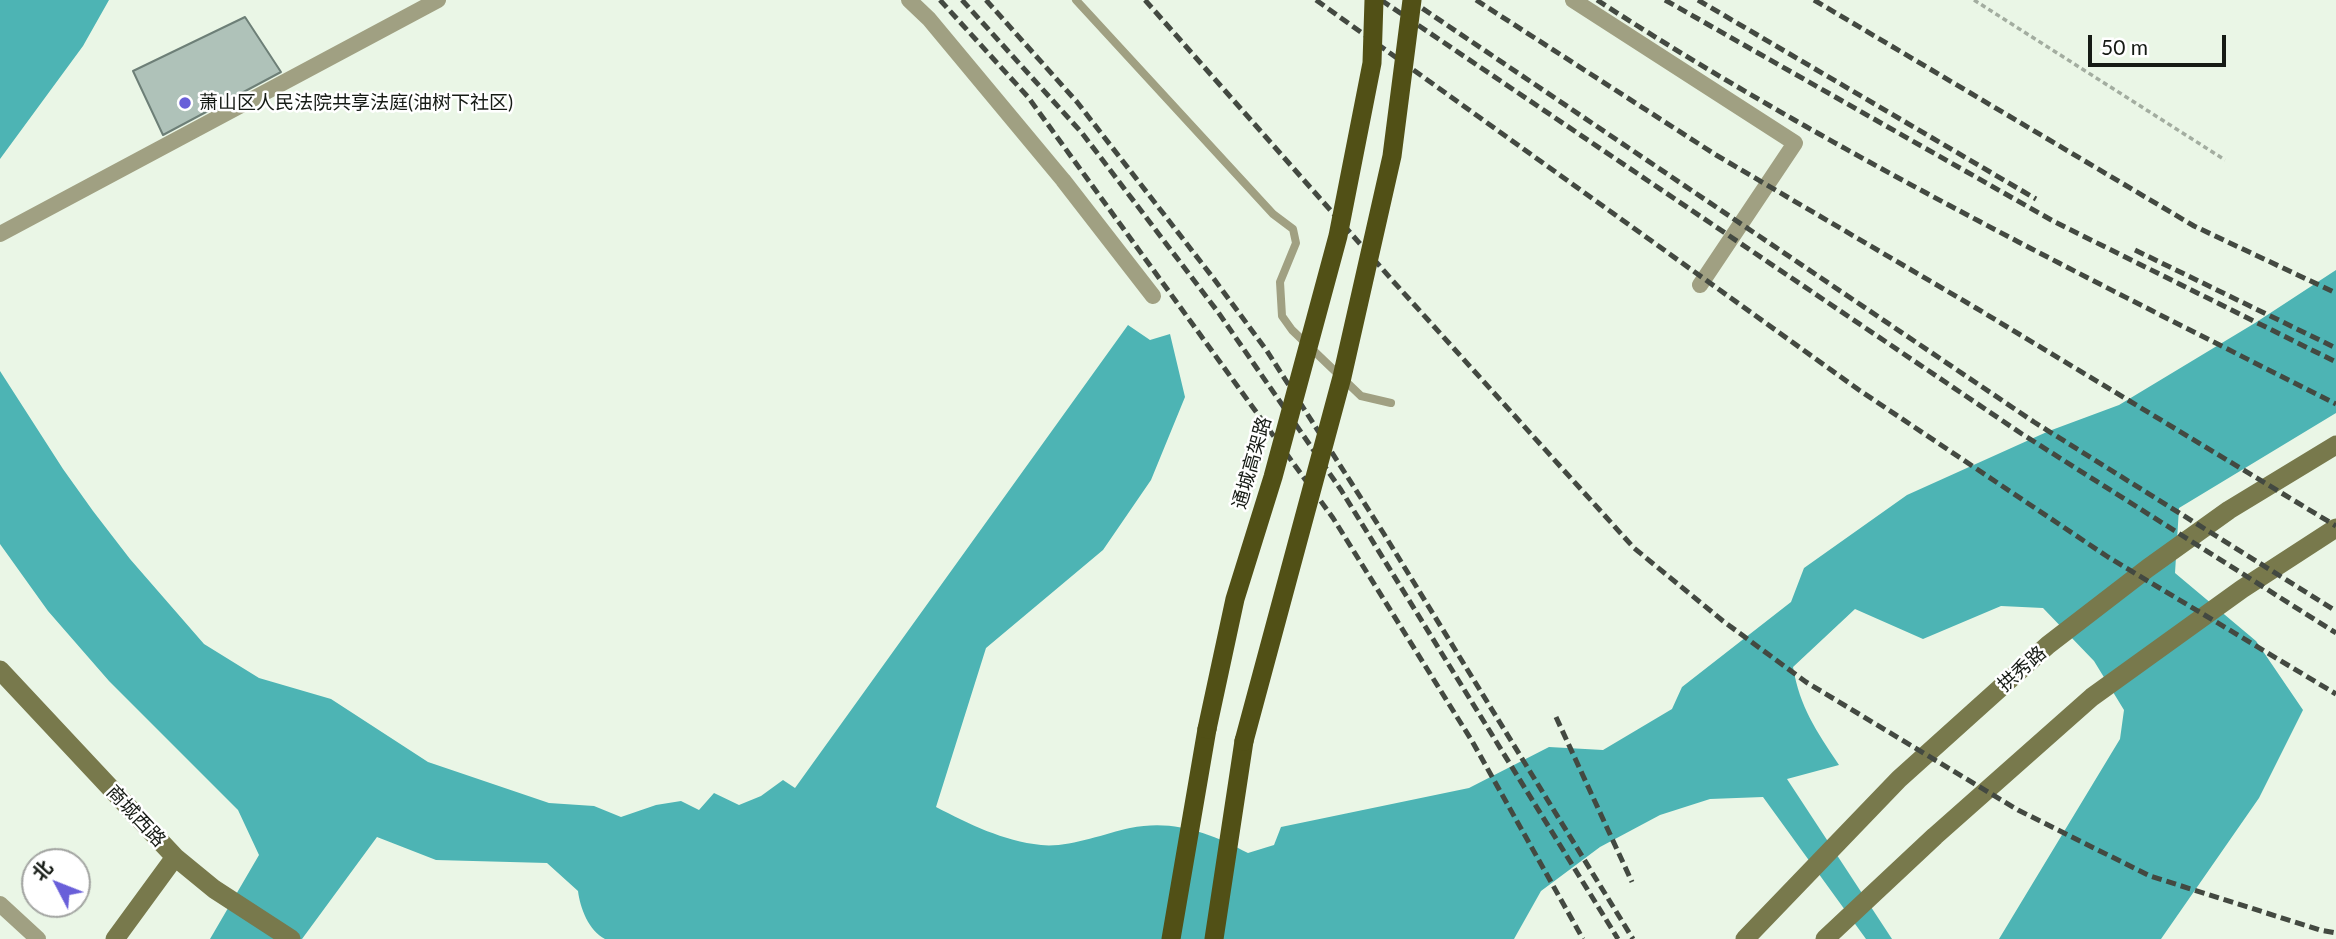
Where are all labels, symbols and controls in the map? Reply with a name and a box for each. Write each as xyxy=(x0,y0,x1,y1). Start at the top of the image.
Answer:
scale bar xyxy=(2091,21,2229,65)
text: 50 m xyxy=(2101,34,2148,59)
place label: 萧山区人民法院共享法庭(油树下社区) xyxy=(199,92,513,114)
marker: 萧山区人民法院共享法庭(油树下社区) xyxy=(177,95,193,111)
street label: 通城高架路 xyxy=(1228,414,1276,512)
street label: 拱秀路 xyxy=(1993,641,2051,697)
street label: 商城西路 xyxy=(102,780,170,852)
north arrow xyxy=(21,848,91,918)
text: 北 xyxy=(27,855,56,885)

